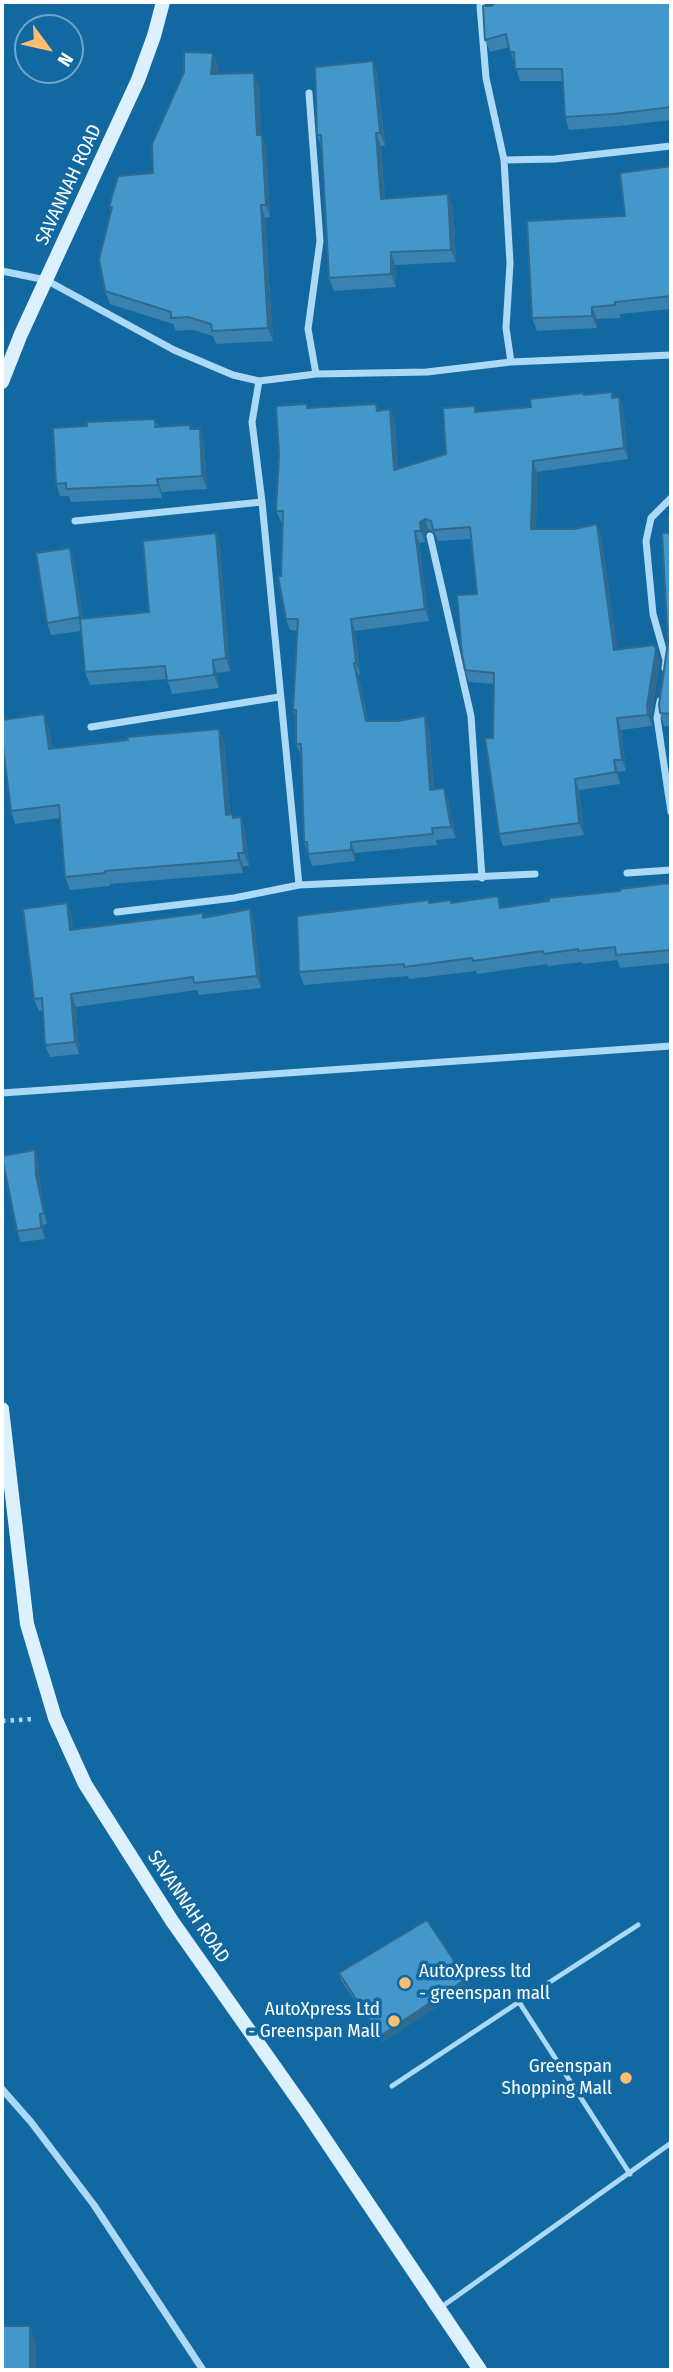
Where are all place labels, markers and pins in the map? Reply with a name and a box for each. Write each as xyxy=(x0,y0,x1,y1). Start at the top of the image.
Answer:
place label: AutoXpress ltd - greenspan mall xyxy=(419,1961,550,2005)
marker: AutoXpress ltd - greenspan mall xyxy=(397,1975,413,1991)
place label: AutoXpress Ltd - Greenspan Mall xyxy=(248,1999,380,2043)
marker: AutoXpress Ltd - Greenspan Mall xyxy=(386,2013,402,2029)
place label: Greenspan Shopping Mall xyxy=(501,2056,612,2100)
marker: Greenspan Shopping Mall xyxy=(618,2070,634,2086)

